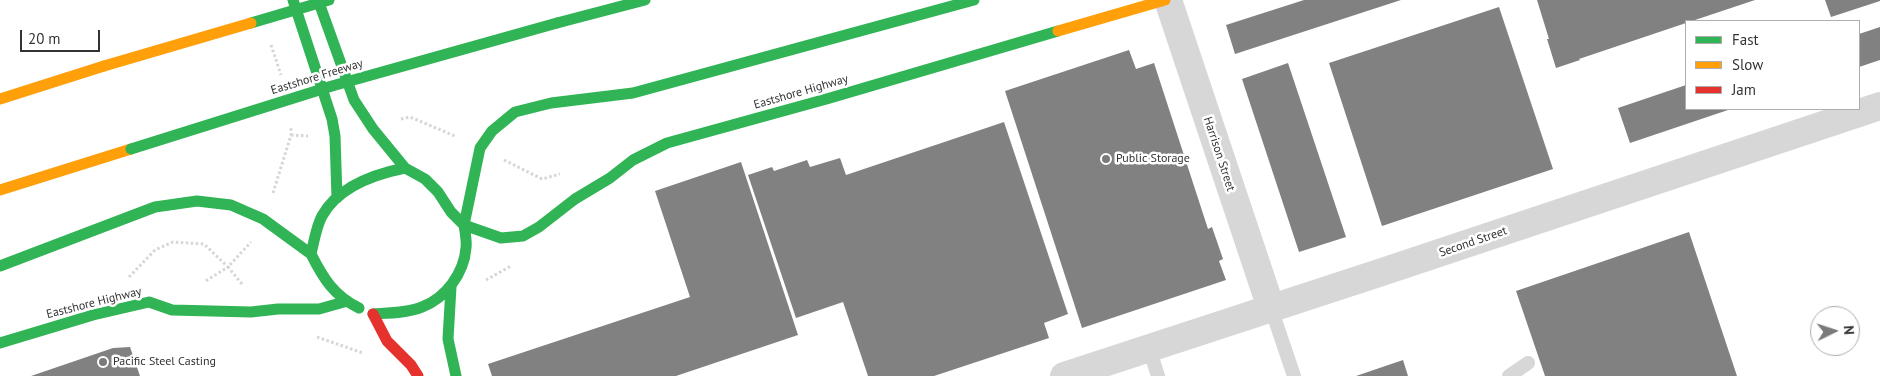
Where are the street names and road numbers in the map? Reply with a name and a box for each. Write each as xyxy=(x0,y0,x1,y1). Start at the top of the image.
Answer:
street label: Eastshore Freeway xyxy=(269,56,365,98)
street label: Eastshore Highway xyxy=(752,72,850,112)
street label: Harrison Street xyxy=(1200,115,1238,193)
street label: Second Street xyxy=(1437,224,1509,260)
street label: Eastshore Highway xyxy=(45,284,143,322)

